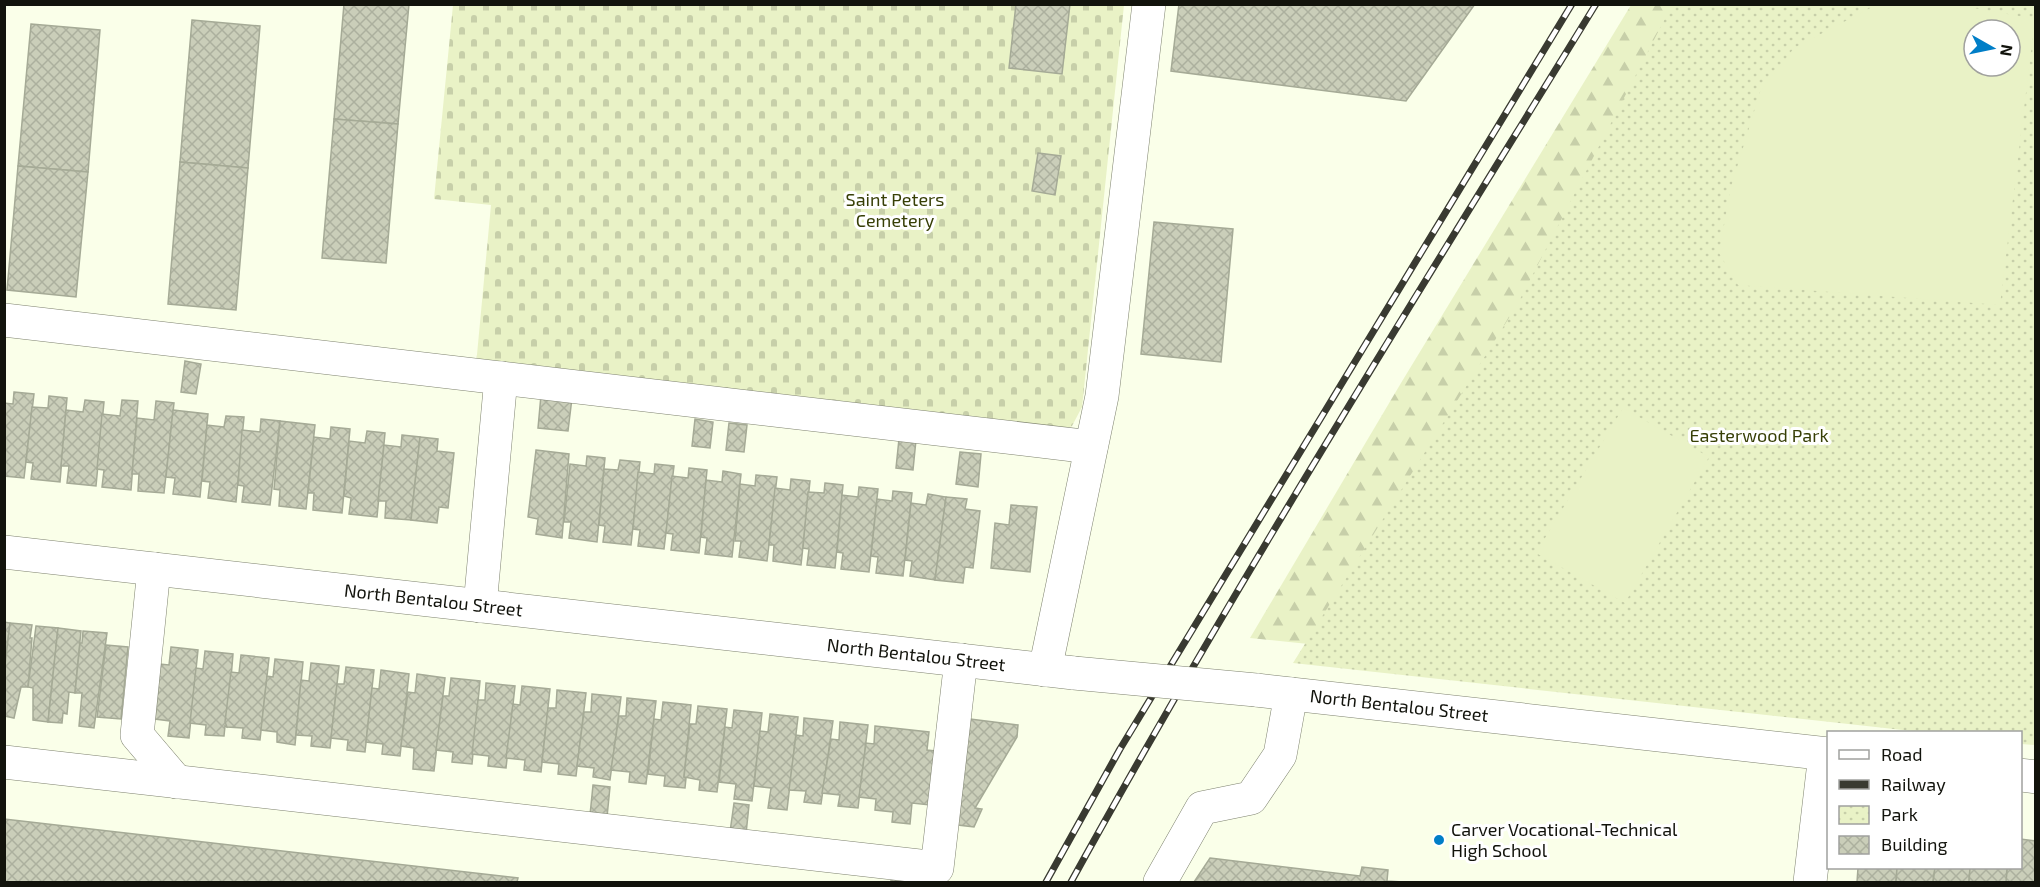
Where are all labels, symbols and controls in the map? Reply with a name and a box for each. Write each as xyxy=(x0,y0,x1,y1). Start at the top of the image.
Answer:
north arrow xyxy=(1962,18,2022,78)
text: N xyxy=(1997,43,2018,58)
park label: Saint Peters Cemetery xyxy=(846,188,944,231)
park label: Easterwood Park xyxy=(1689,424,1829,446)
street label: North Bentalou Street xyxy=(343,579,524,621)
street label: North Bentalou Street xyxy=(826,633,1007,675)
street label: North Bentalou Street xyxy=(1309,684,1490,726)
legend xyxy=(1827,731,2022,869)
text: Road xyxy=(1881,743,1922,765)
text: Railway xyxy=(1881,773,1946,795)
text: Park xyxy=(1881,803,1918,825)
place label: Carver Vocational-Technical High School xyxy=(1451,818,1678,861)
marker: Carver Vocational-Technical High School xyxy=(1432,833,1446,847)
text: Building xyxy=(1881,833,1948,855)

